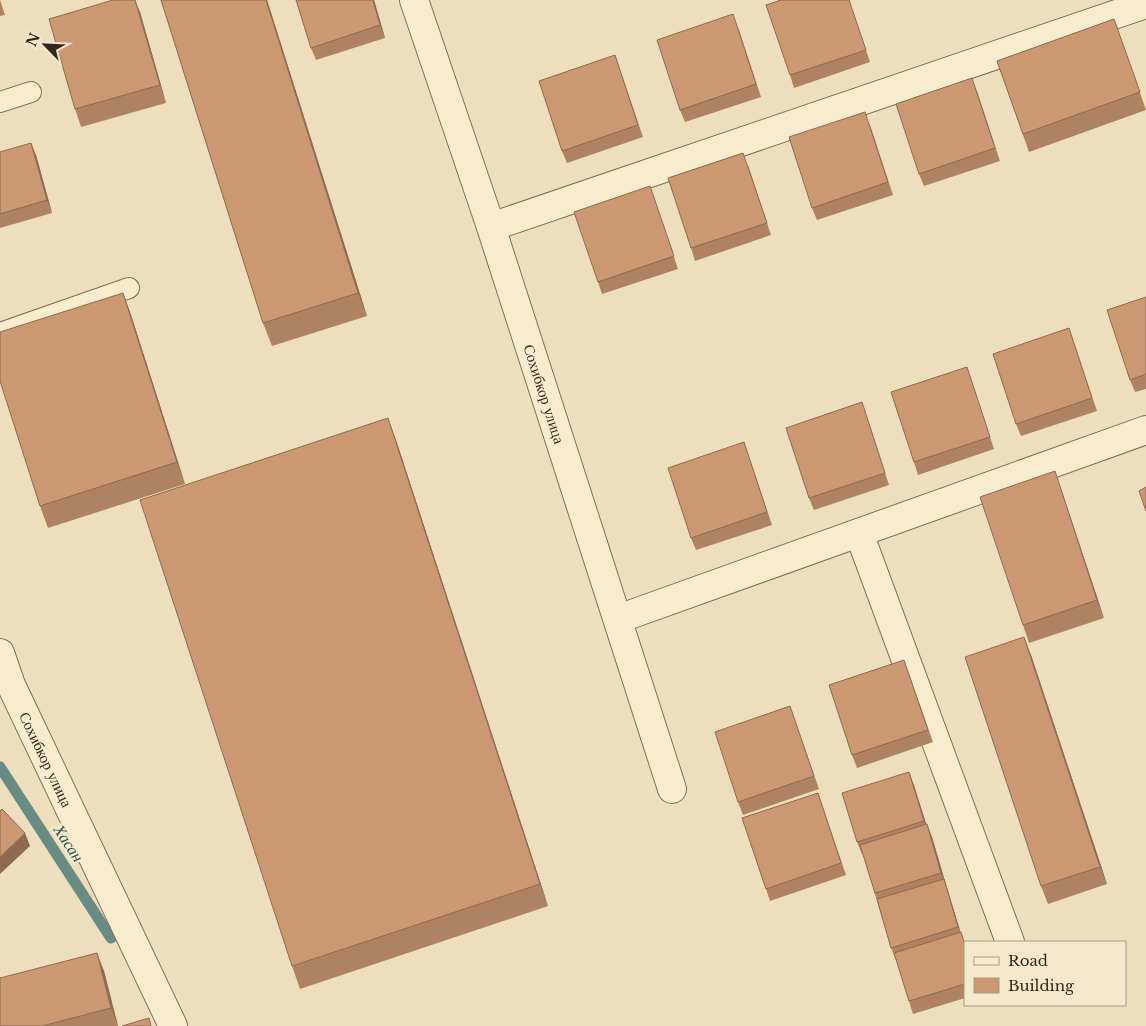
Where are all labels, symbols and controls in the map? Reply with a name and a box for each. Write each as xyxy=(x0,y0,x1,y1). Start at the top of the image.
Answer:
north arrow xyxy=(20,20,70,70)
text: N xyxy=(22,30,44,49)
street label: Сохибкор улица xyxy=(520,342,570,446)
street label: Сохибкор улица xyxy=(16,709,77,810)
water label: Хасан xyxy=(49,820,88,865)
legend xyxy=(964,941,1126,1006)
text: Road xyxy=(1008,951,1048,970)
text: Building xyxy=(1008,976,1075,995)

